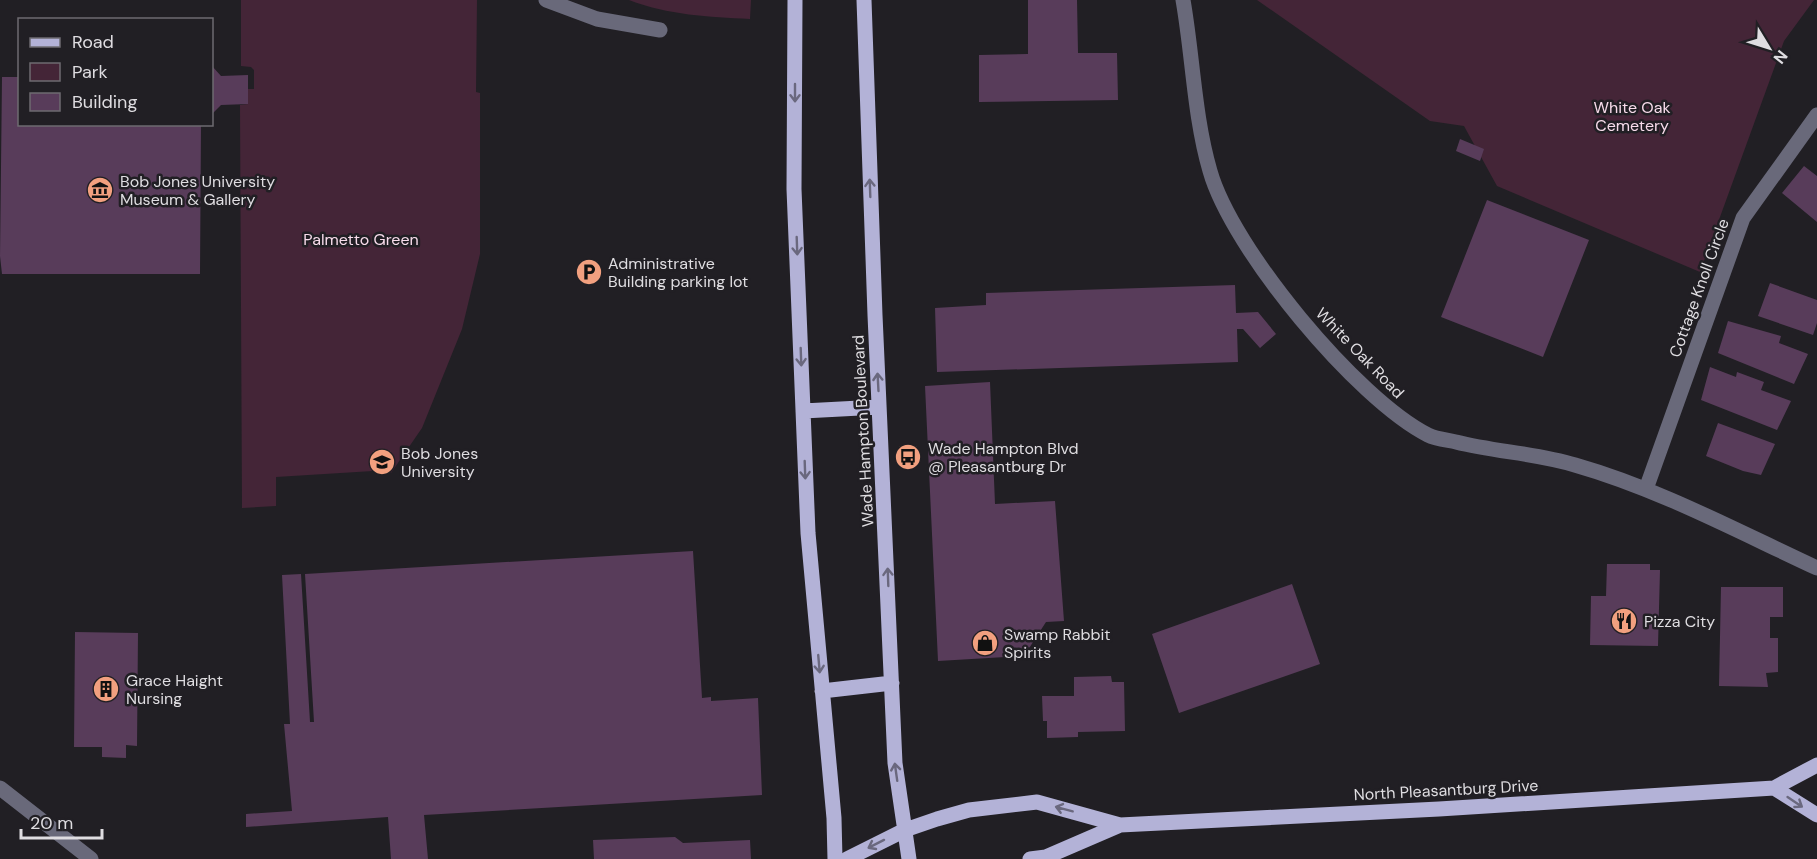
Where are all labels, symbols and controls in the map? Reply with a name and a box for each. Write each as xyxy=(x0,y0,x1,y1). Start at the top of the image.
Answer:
legend xyxy=(18,18,213,126)
north arrow xyxy=(1739,18,1799,78)
text: Road xyxy=(72,30,114,54)
text: N xyxy=(1769,46,1792,68)
text: Park xyxy=(72,60,108,84)
one-way arrow xyxy=(789,83,801,103)
text: Building xyxy=(72,90,137,114)
park label: White Oak Cemetery xyxy=(1593,97,1671,136)
place label: Bob Jones University Museum & Gallery xyxy=(120,171,275,210)
museum icon: Bob Jones University Museum & Gallery xyxy=(85,175,115,205)
one-way arrow xyxy=(864,178,875,198)
street label: Cottage Knoll Circle xyxy=(1664,216,1734,360)
park label: Palmetto Green xyxy=(303,229,419,250)
one-way arrow xyxy=(791,235,802,255)
place label: Administrative Building parking lot xyxy=(608,253,748,292)
parking icon: Administrative Building parking lot xyxy=(574,257,604,287)
street label: White Oak Road xyxy=(1311,303,1409,403)
street label: Wade Hampton Boulevard xyxy=(847,334,879,528)
one-way arrow xyxy=(795,347,807,367)
one-way arrow xyxy=(872,373,883,393)
place label: Wade Hampton Blvd @ Pleasantburg Dr xyxy=(928,438,1079,477)
bus stop icon: Wade Hampton Blvd @ Pleasantburg Dr xyxy=(893,442,923,472)
place label: Bob Jones University xyxy=(401,443,478,482)
school or university icon: Bob Jones University xyxy=(367,447,397,477)
one-way arrow xyxy=(800,459,811,479)
one-way arrow xyxy=(882,568,894,588)
restaurant icon: Pizza City xyxy=(1609,606,1639,636)
place label: Pizza City xyxy=(1644,611,1715,632)
place label: Swamp Rabbit Spirits xyxy=(1004,624,1111,663)
shop icon: Swamp Rabbit Spirits xyxy=(970,628,1000,658)
one-way arrow xyxy=(814,654,825,674)
place label: Grace Haight Nursing xyxy=(126,670,223,709)
building icon: Grace Haight Nursing xyxy=(91,674,121,704)
one-way arrow xyxy=(891,763,902,782)
street label: North Pleasantburg Drive xyxy=(1353,775,1539,805)
one-way arrow xyxy=(1787,796,1804,809)
scale bar xyxy=(21,802,102,840)
one-way arrow xyxy=(1054,803,1073,815)
text: 20 m xyxy=(30,811,73,835)
one-way arrow xyxy=(868,839,886,851)

